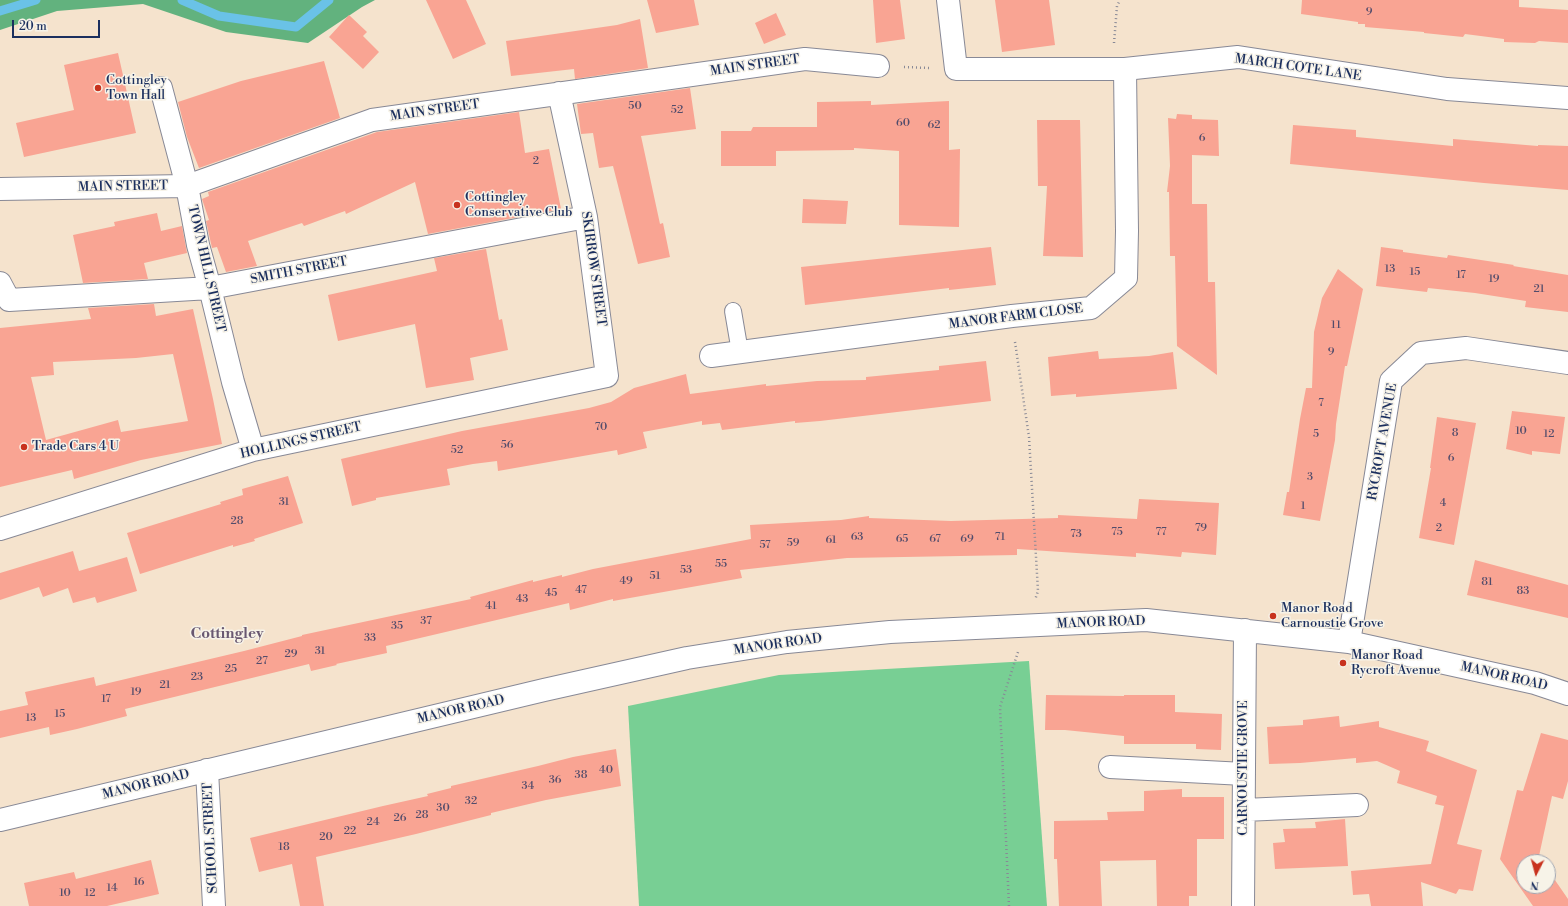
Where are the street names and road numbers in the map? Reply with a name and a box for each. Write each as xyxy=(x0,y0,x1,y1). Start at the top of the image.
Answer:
street label: MARCH COTE LANE xyxy=(1234,51,1362,85)
street label: MAIN STREET xyxy=(709,52,801,80)
street label: MAIN STREET xyxy=(389,97,481,125)
street label: MAIN STREET xyxy=(78,178,168,196)
street label: TOWN HILL STREET xyxy=(184,204,228,334)
street label: SKIRROW STREET xyxy=(577,210,609,328)
street label: SMITH STREET xyxy=(249,254,349,288)
street label: MANOR FARM CLOSE xyxy=(948,301,1084,333)
street label: RYCROFT AVENUE xyxy=(1365,382,1401,502)
street label: HOLLINGS STREET xyxy=(239,419,363,463)
street label: MANOR ROAD xyxy=(1056,614,1146,632)
street label: MANOR ROAD xyxy=(733,631,823,659)
street label: MANOR ROAD xyxy=(1459,659,1549,695)
street label: MANOR ROAD xyxy=(416,692,506,728)
street label: CARNOUSTIE GROVE xyxy=(1236,700,1252,836)
street label: MANOR ROAD xyxy=(101,767,191,803)
street label: SCHOOL STREET xyxy=(200,782,222,894)

